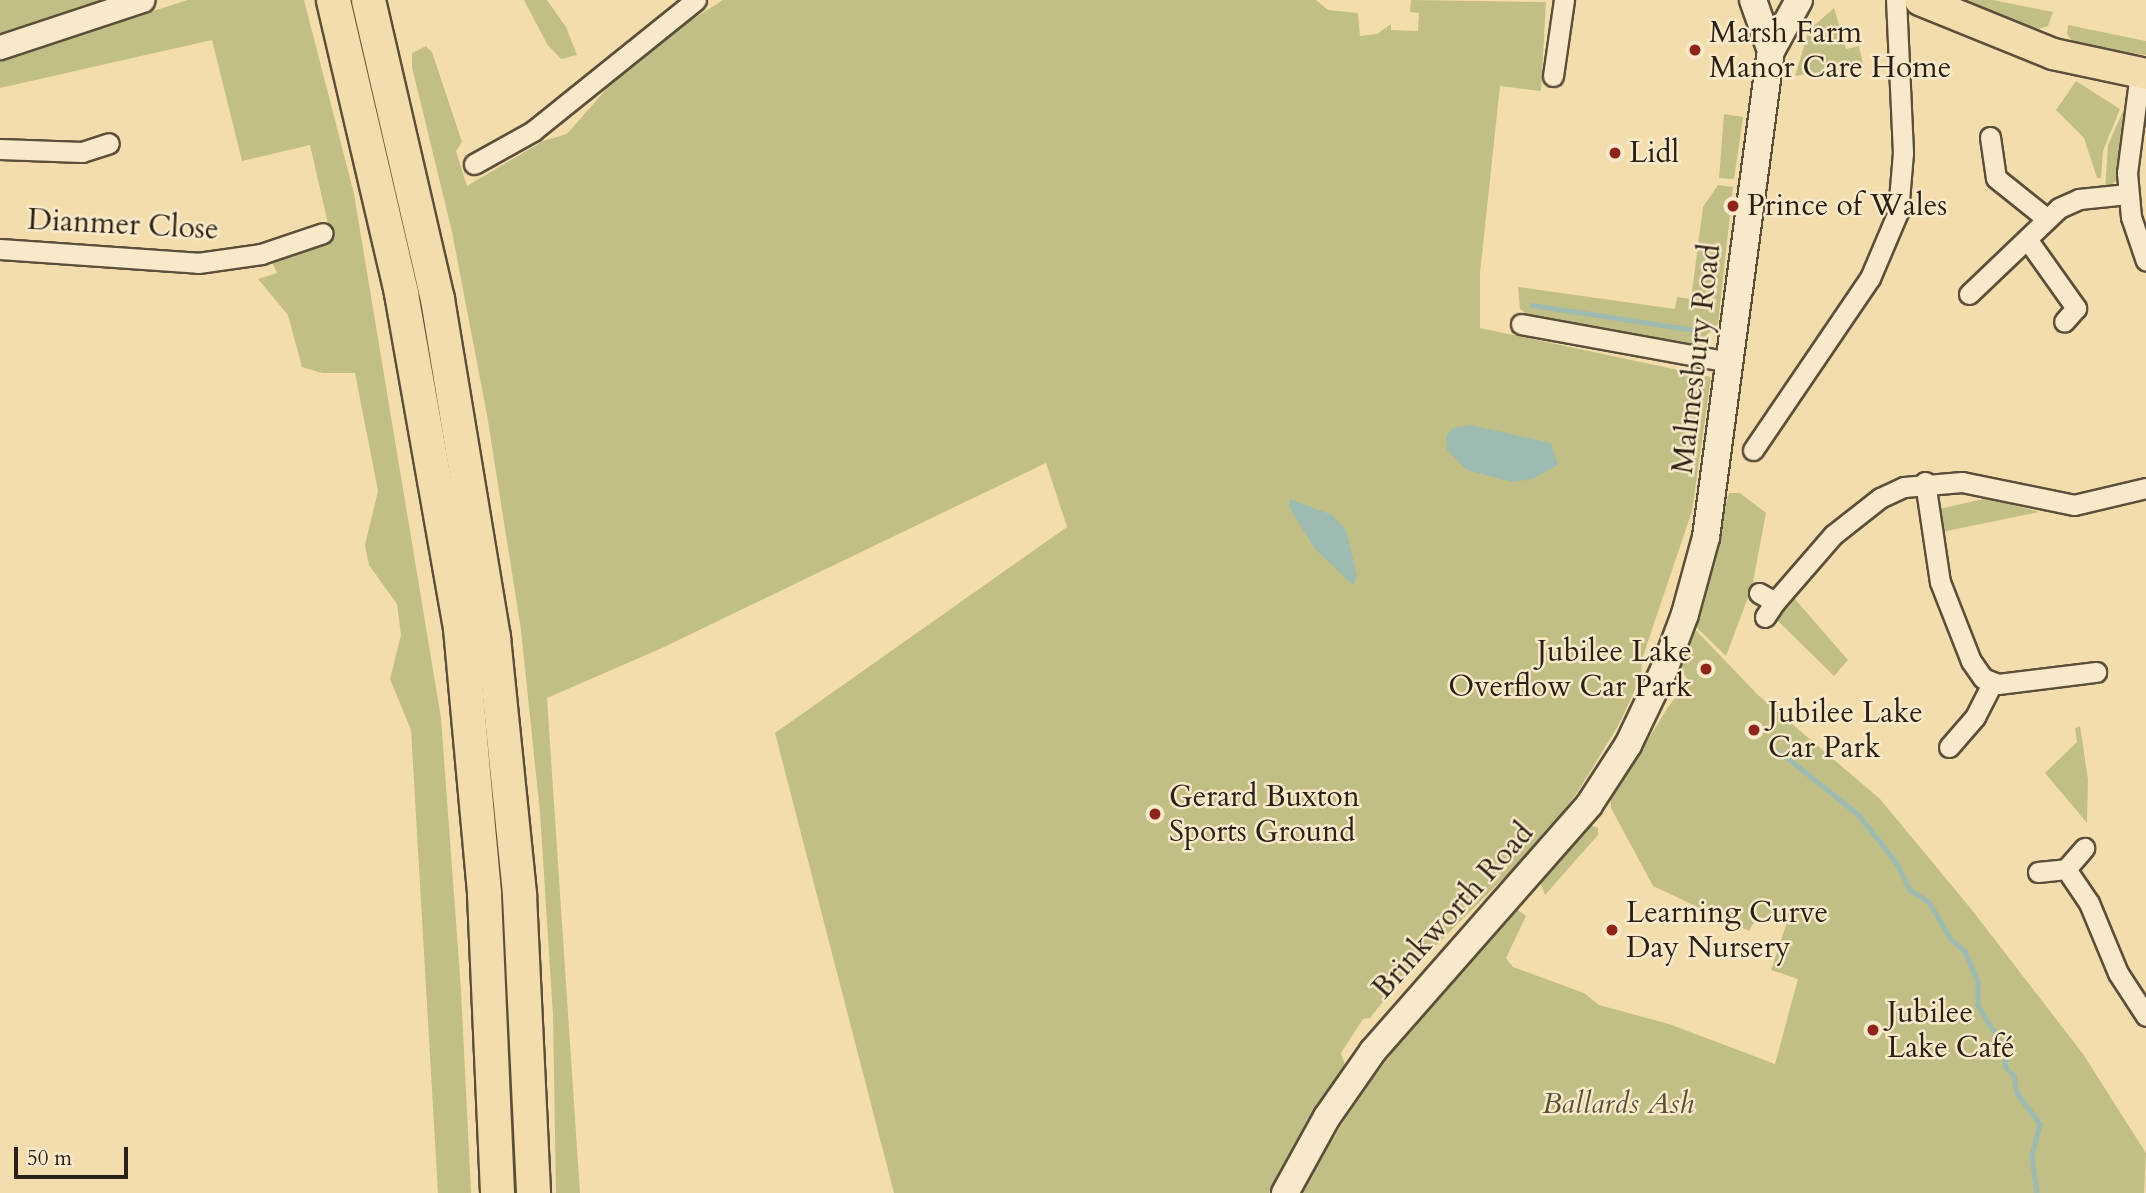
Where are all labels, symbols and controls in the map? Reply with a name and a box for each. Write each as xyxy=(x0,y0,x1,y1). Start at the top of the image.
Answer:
place label: Marsh Farm Manor Care Home xyxy=(1709,15,1951,86)
marker: Marsh Farm Manor Care Home xyxy=(1687,42,1703,58)
place label: Lidl xyxy=(1629,135,1679,171)
marker: Lidl xyxy=(1607,145,1623,161)
place label: Prince of Wales xyxy=(1747,188,1947,224)
marker: Prince of Wales xyxy=(1725,198,1741,214)
street label: Dianmer Close xyxy=(27,202,219,248)
street label: Malmesbury Road xyxy=(1665,242,1729,476)
place label: Jubilee Lake Overflow Car Park xyxy=(1448,634,1692,704)
marker: Jubilee Lake Overflow Car Park xyxy=(1698,661,1714,677)
place label: Jubilee Lake Car Park xyxy=(1768,695,1923,766)
marker: Jubilee Lake Car Park xyxy=(1746,722,1762,738)
place label: Gerard Buxton Sports Ground xyxy=(1169,779,1360,850)
marker: Gerard Buxton Sports Ground xyxy=(1147,806,1163,822)
street label: Brinkworth Road xyxy=(1365,816,1541,1006)
place label: Learning Curve Day Nursery xyxy=(1626,895,1828,965)
marker: Learning Curve Day Nursery xyxy=(1604,922,1620,938)
place label: Jubilee Lake Café xyxy=(1887,995,2015,1066)
marker: Jubilee Lake Café xyxy=(1865,1022,1881,1038)
park label: Ballards Ash xyxy=(1542,1086,1694,1122)
scale bar xyxy=(18,1134,131,1178)
text: 50 m xyxy=(27,1144,72,1173)

